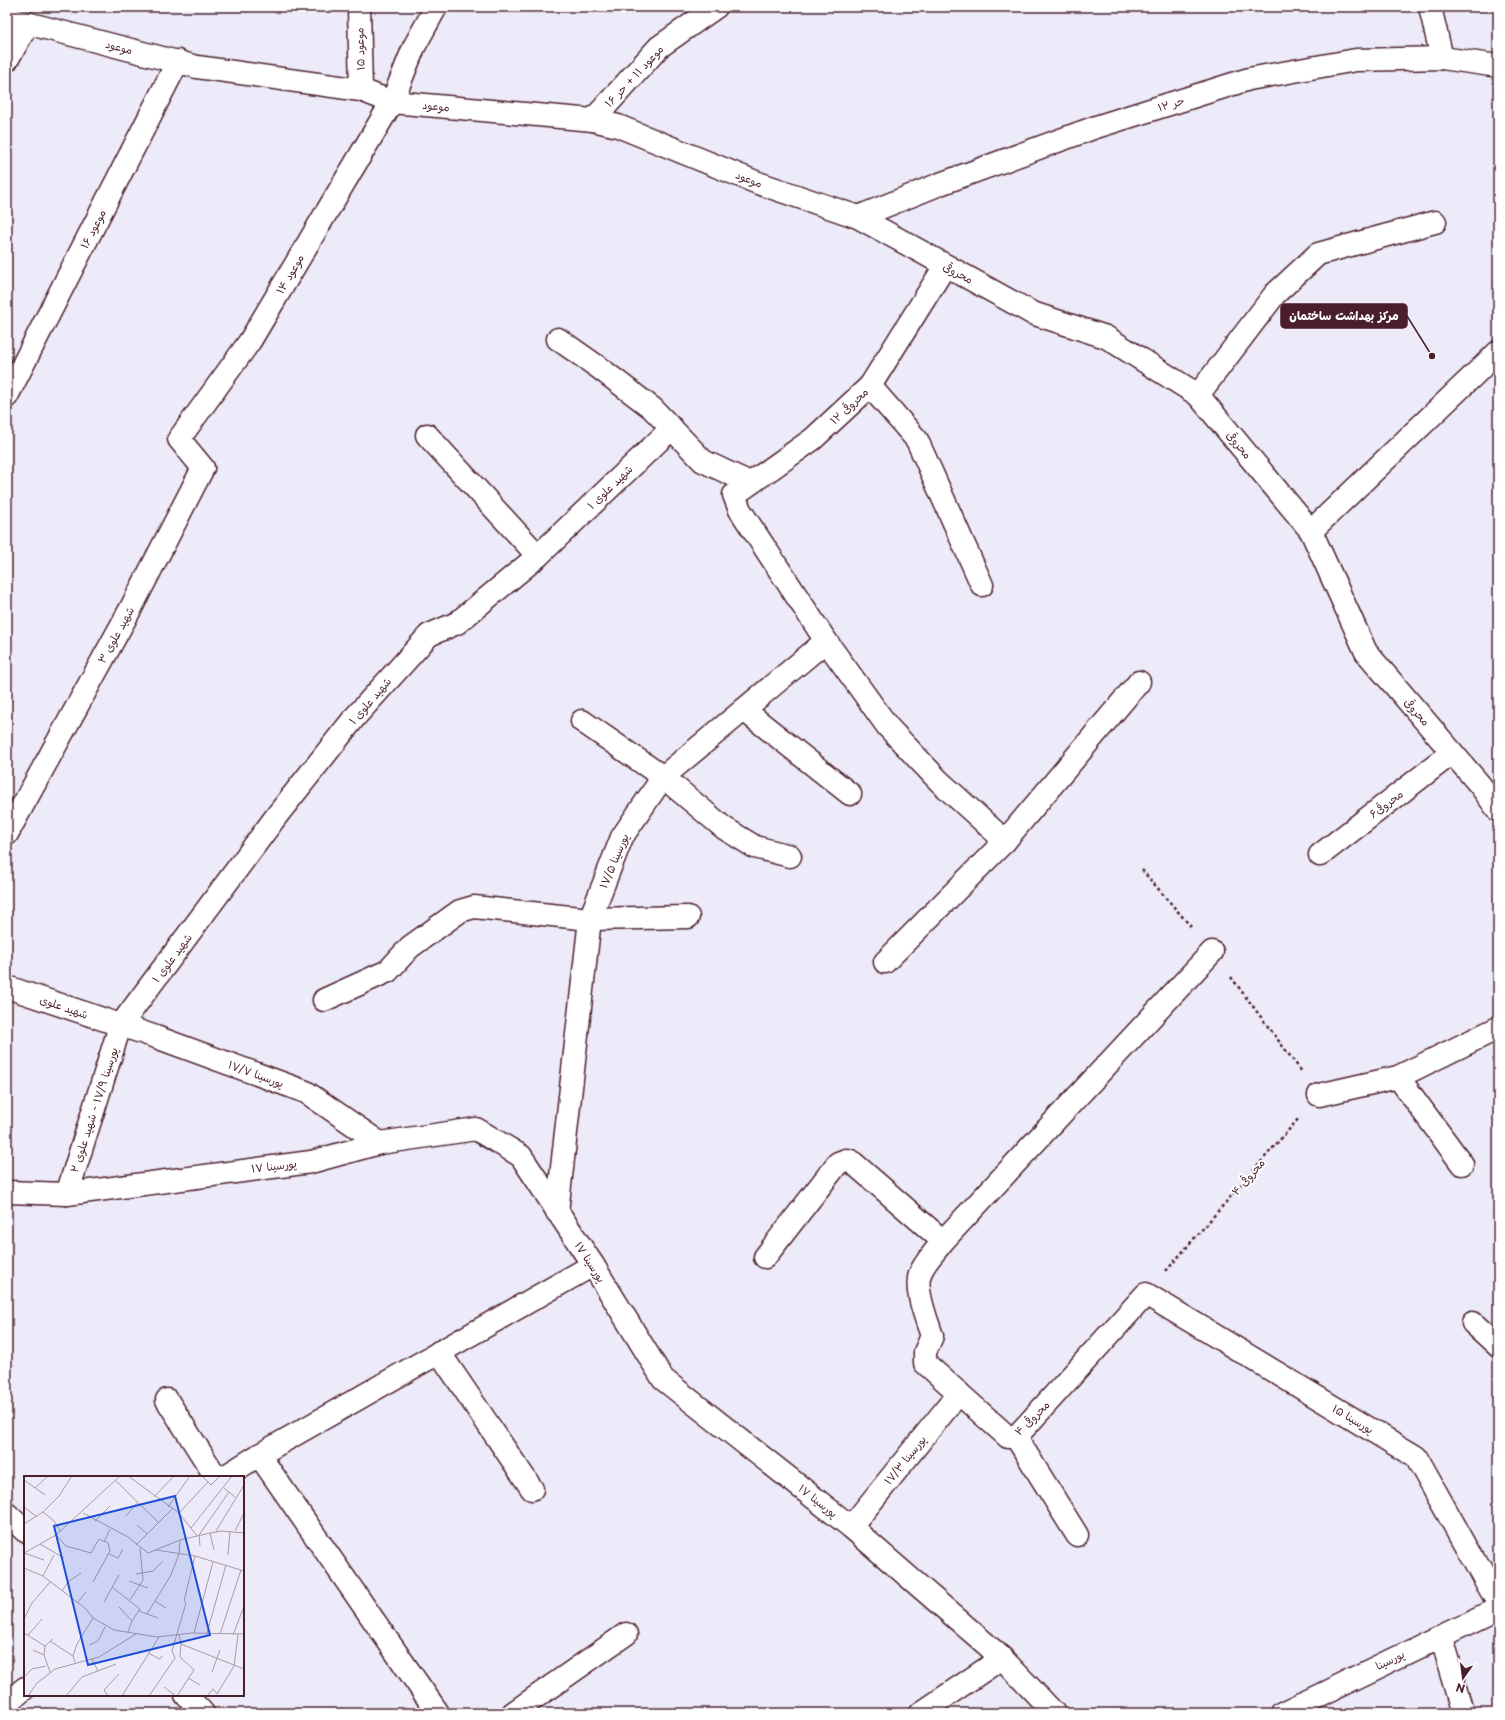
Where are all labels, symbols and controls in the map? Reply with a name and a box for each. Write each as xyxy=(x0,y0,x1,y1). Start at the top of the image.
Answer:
street label: موعود ۱۵ xyxy=(350,27,369,71)
street label: موعود xyxy=(104,35,135,58)
street label: موعود ۱۱ + حر ۱۶ xyxy=(600,41,667,111)
street label: حر ۱۲ xyxy=(1155,91,1186,116)
street label: موعود xyxy=(422,96,451,115)
street label: موعود xyxy=(733,166,765,191)
street label: موعود ۱۶ xyxy=(75,206,110,251)
street label: موعود ۱۴ xyxy=(271,251,308,297)
street label: محروقی xyxy=(940,258,976,288)
callout: مرکز بهداشت ساختمان xyxy=(1281,304,1407,328)
text: مرکز بهداشت ساختمان xyxy=(1289,306,1399,324)
street label: محروقی ۱۲ xyxy=(826,383,872,428)
street label: محروقی xyxy=(1223,427,1256,462)
street label: شهید علوی ۱ xyxy=(583,461,636,513)
street label: شهید علوی ۳ xyxy=(93,603,138,666)
street label: شهید علوی ۱ xyxy=(344,673,395,728)
street label: محروقی xyxy=(1400,694,1434,729)
street label: محروقی۶ xyxy=(1365,785,1406,822)
street label: پورسینا ۱۷/۵ xyxy=(594,831,633,891)
street label: شهید علوی ۱ xyxy=(147,930,196,986)
street label: شهید علوی xyxy=(38,990,91,1023)
street label: پورسینا ۱۷/۹ - شهید علوی ۲ xyxy=(65,1045,122,1175)
street label: پورسینا ۱۷/۷ xyxy=(226,1056,286,1091)
street label: پورسینا ۱۷ xyxy=(250,1154,298,1177)
street label: محروقی ۴ xyxy=(1227,1155,1268,1199)
street label: پورسینا ۱۷ xyxy=(571,1238,610,1286)
street label: محروقی ۴ xyxy=(1010,1396,1053,1439)
street label: پورسینا ۱۵ xyxy=(1329,1400,1377,1438)
street label: پورسینا ۱۷/۳ xyxy=(879,1431,930,1488)
inset map xyxy=(24,1476,244,1696)
street label: پورسینا ۱۷ xyxy=(795,1480,842,1521)
street label: پورسینا xyxy=(1372,1645,1407,1674)
north arrow xyxy=(1443,1658,1483,1698)
text: N xyxy=(1454,1679,1467,1697)

